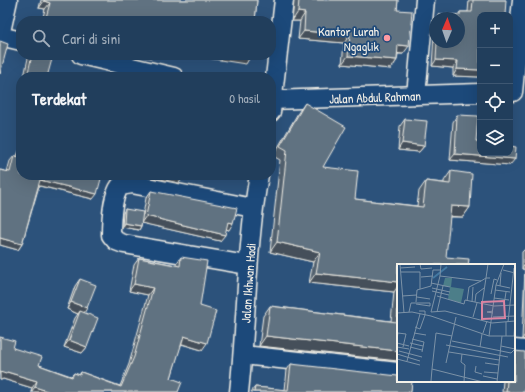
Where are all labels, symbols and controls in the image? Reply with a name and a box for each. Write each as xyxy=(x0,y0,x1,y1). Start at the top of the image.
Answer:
north arrow xyxy=(429,12,465,48)
map controls xyxy=(477,12,513,156)
button: + xyxy=(477,12,513,48)
search box xyxy=(16,16,276,60)
place label: Kantor Lurah Ngaglik xyxy=(318,22,380,55)
icon: search xyxy=(30,27,52,49)
text: Cari di sini xyxy=(62,28,121,49)
marker: Kantor Lurah Ngaglik xyxy=(382,33,392,43)
button: − xyxy=(477,48,513,84)
button: locate xyxy=(477,84,513,120)
street label: Jalan Abdul Rahman xyxy=(329,86,421,108)
text: Terdekat xyxy=(32,87,86,110)
text: 0 hasil xyxy=(229,89,260,107)
button: layers xyxy=(477,120,513,156)
street label: Jalan Ikhwan Hadi xyxy=(236,242,260,324)
inset map xyxy=(397,264,515,382)

